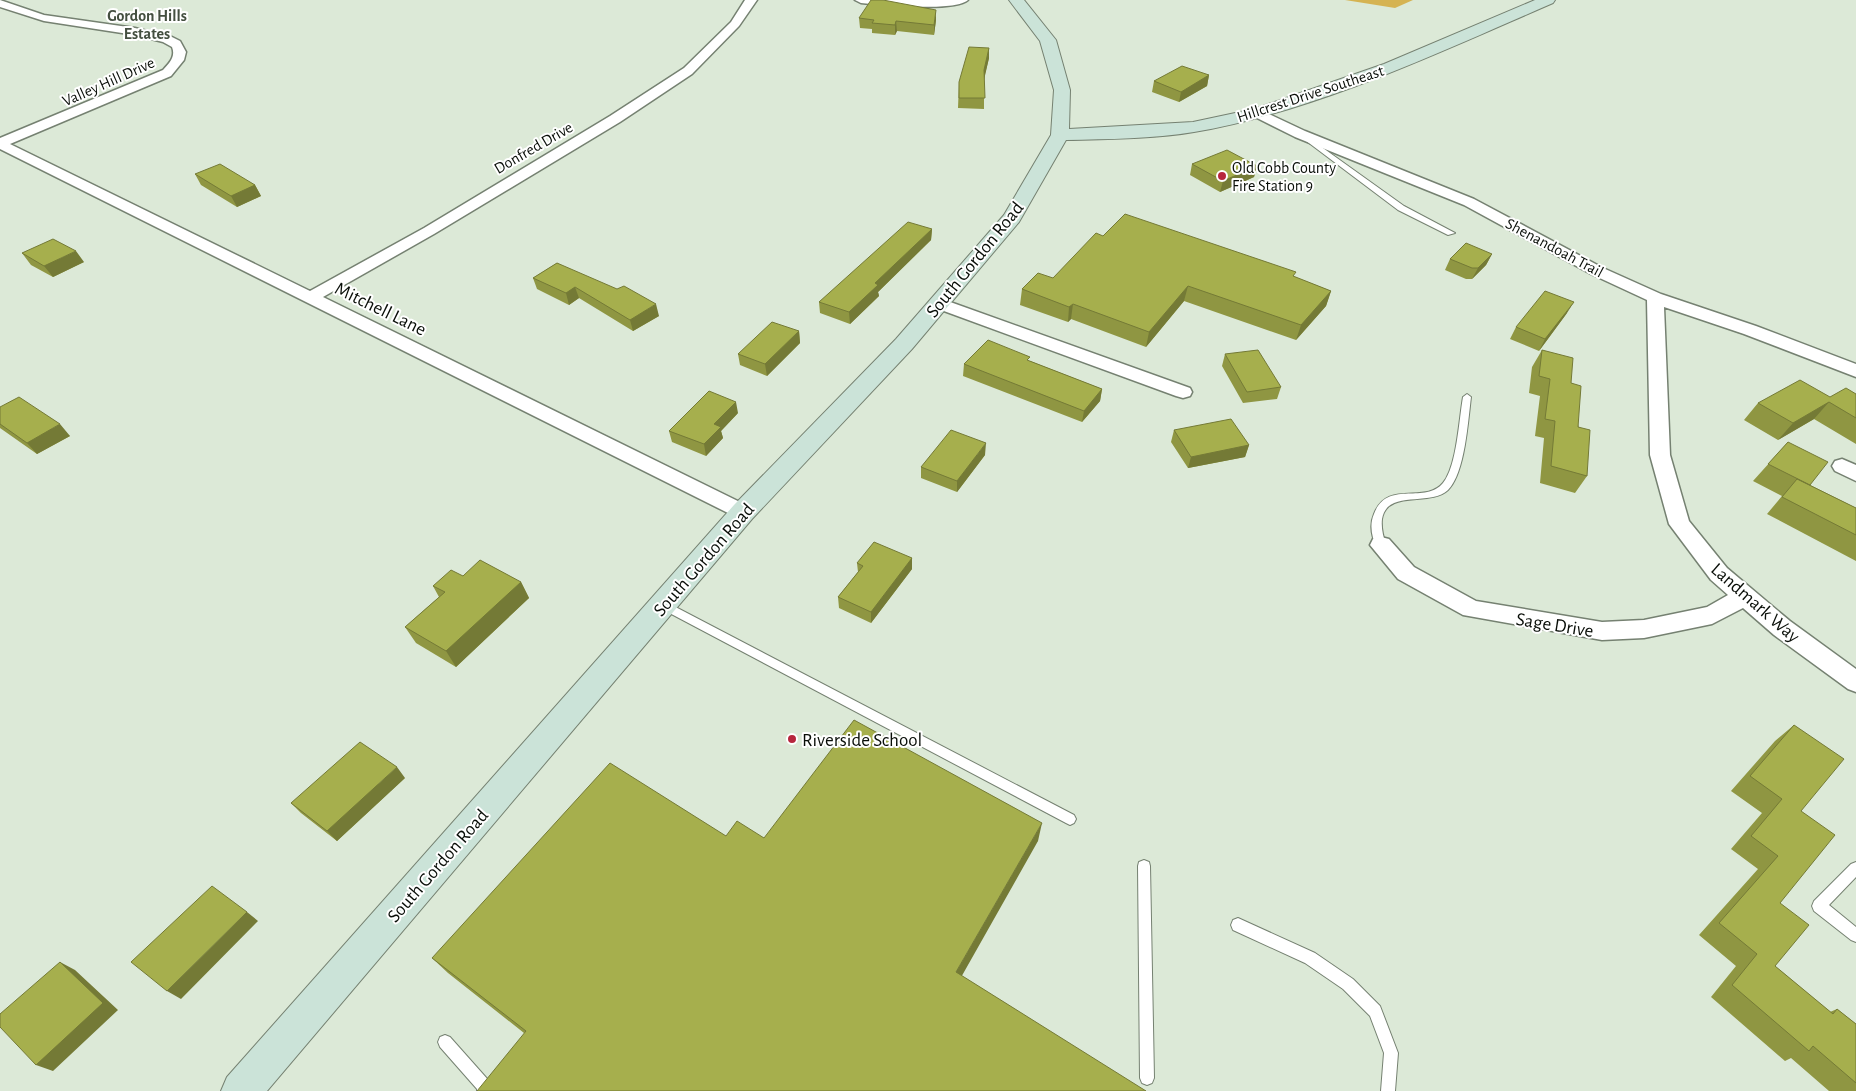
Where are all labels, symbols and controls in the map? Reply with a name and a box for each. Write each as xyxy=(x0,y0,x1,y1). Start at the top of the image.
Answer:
district label: Gordon Hills Estates xyxy=(107,8,187,42)
street label: Valley Hill Drive xyxy=(60,54,157,110)
street label: Hillcrest Drive Southeast xyxy=(1235,63,1386,125)
street label: Donfred Drive xyxy=(492,119,575,177)
place label: Old Cobb County Fire Station 9 xyxy=(1232,160,1336,194)
marker: Old Cobb County Fire Station 9 xyxy=(1216,170,1228,182)
street label: South Gordon Road xyxy=(923,198,1028,321)
street label: Shenandoah Trail xyxy=(1503,215,1606,280)
street label: Mitchell Lane xyxy=(332,279,429,340)
street label: South Gordon Road xyxy=(650,500,758,620)
street label: Landmark Way xyxy=(1707,560,1803,647)
street label: Sage Drive xyxy=(1515,610,1595,641)
place label: Riverside School xyxy=(802,731,922,750)
marker: Riverside School xyxy=(786,733,798,745)
street label: South Gordon Road xyxy=(384,806,492,926)

